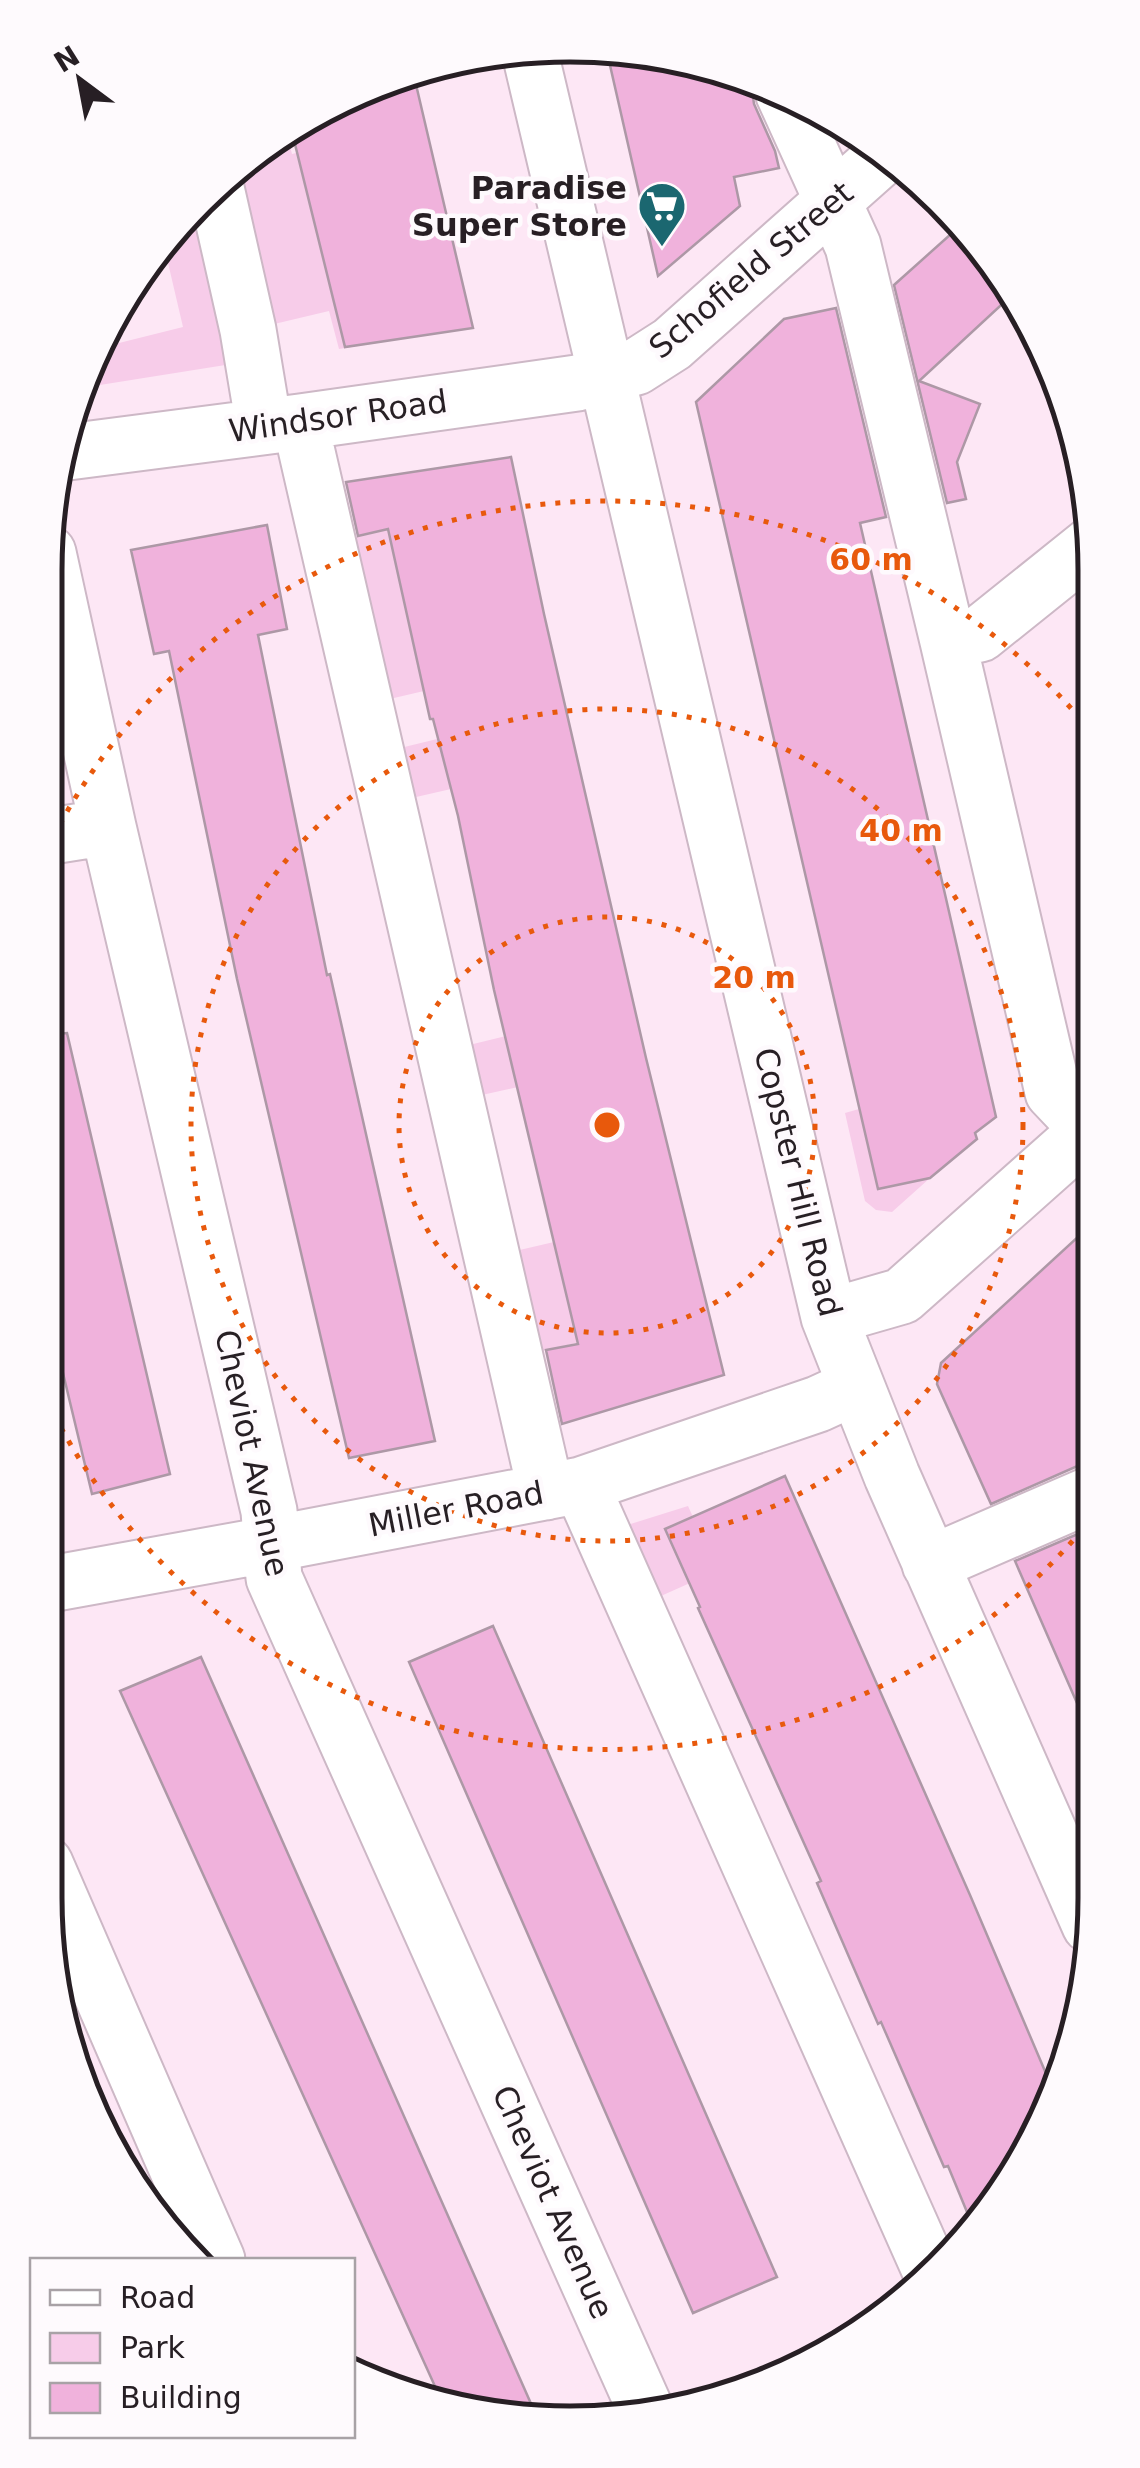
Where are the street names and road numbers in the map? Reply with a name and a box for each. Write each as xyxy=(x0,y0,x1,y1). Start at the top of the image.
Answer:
street label: Schofield Street xyxy=(641,174,861,366)
street label: Windsor Road xyxy=(226,382,450,450)
street label: Copster Hill Road xyxy=(746,1044,850,1320)
street label: Cheviot Avenue xyxy=(207,1326,297,1580)
street label: Miller Road xyxy=(365,1473,547,1545)
street label: Cheviot Avenue xyxy=(485,2079,621,2325)

